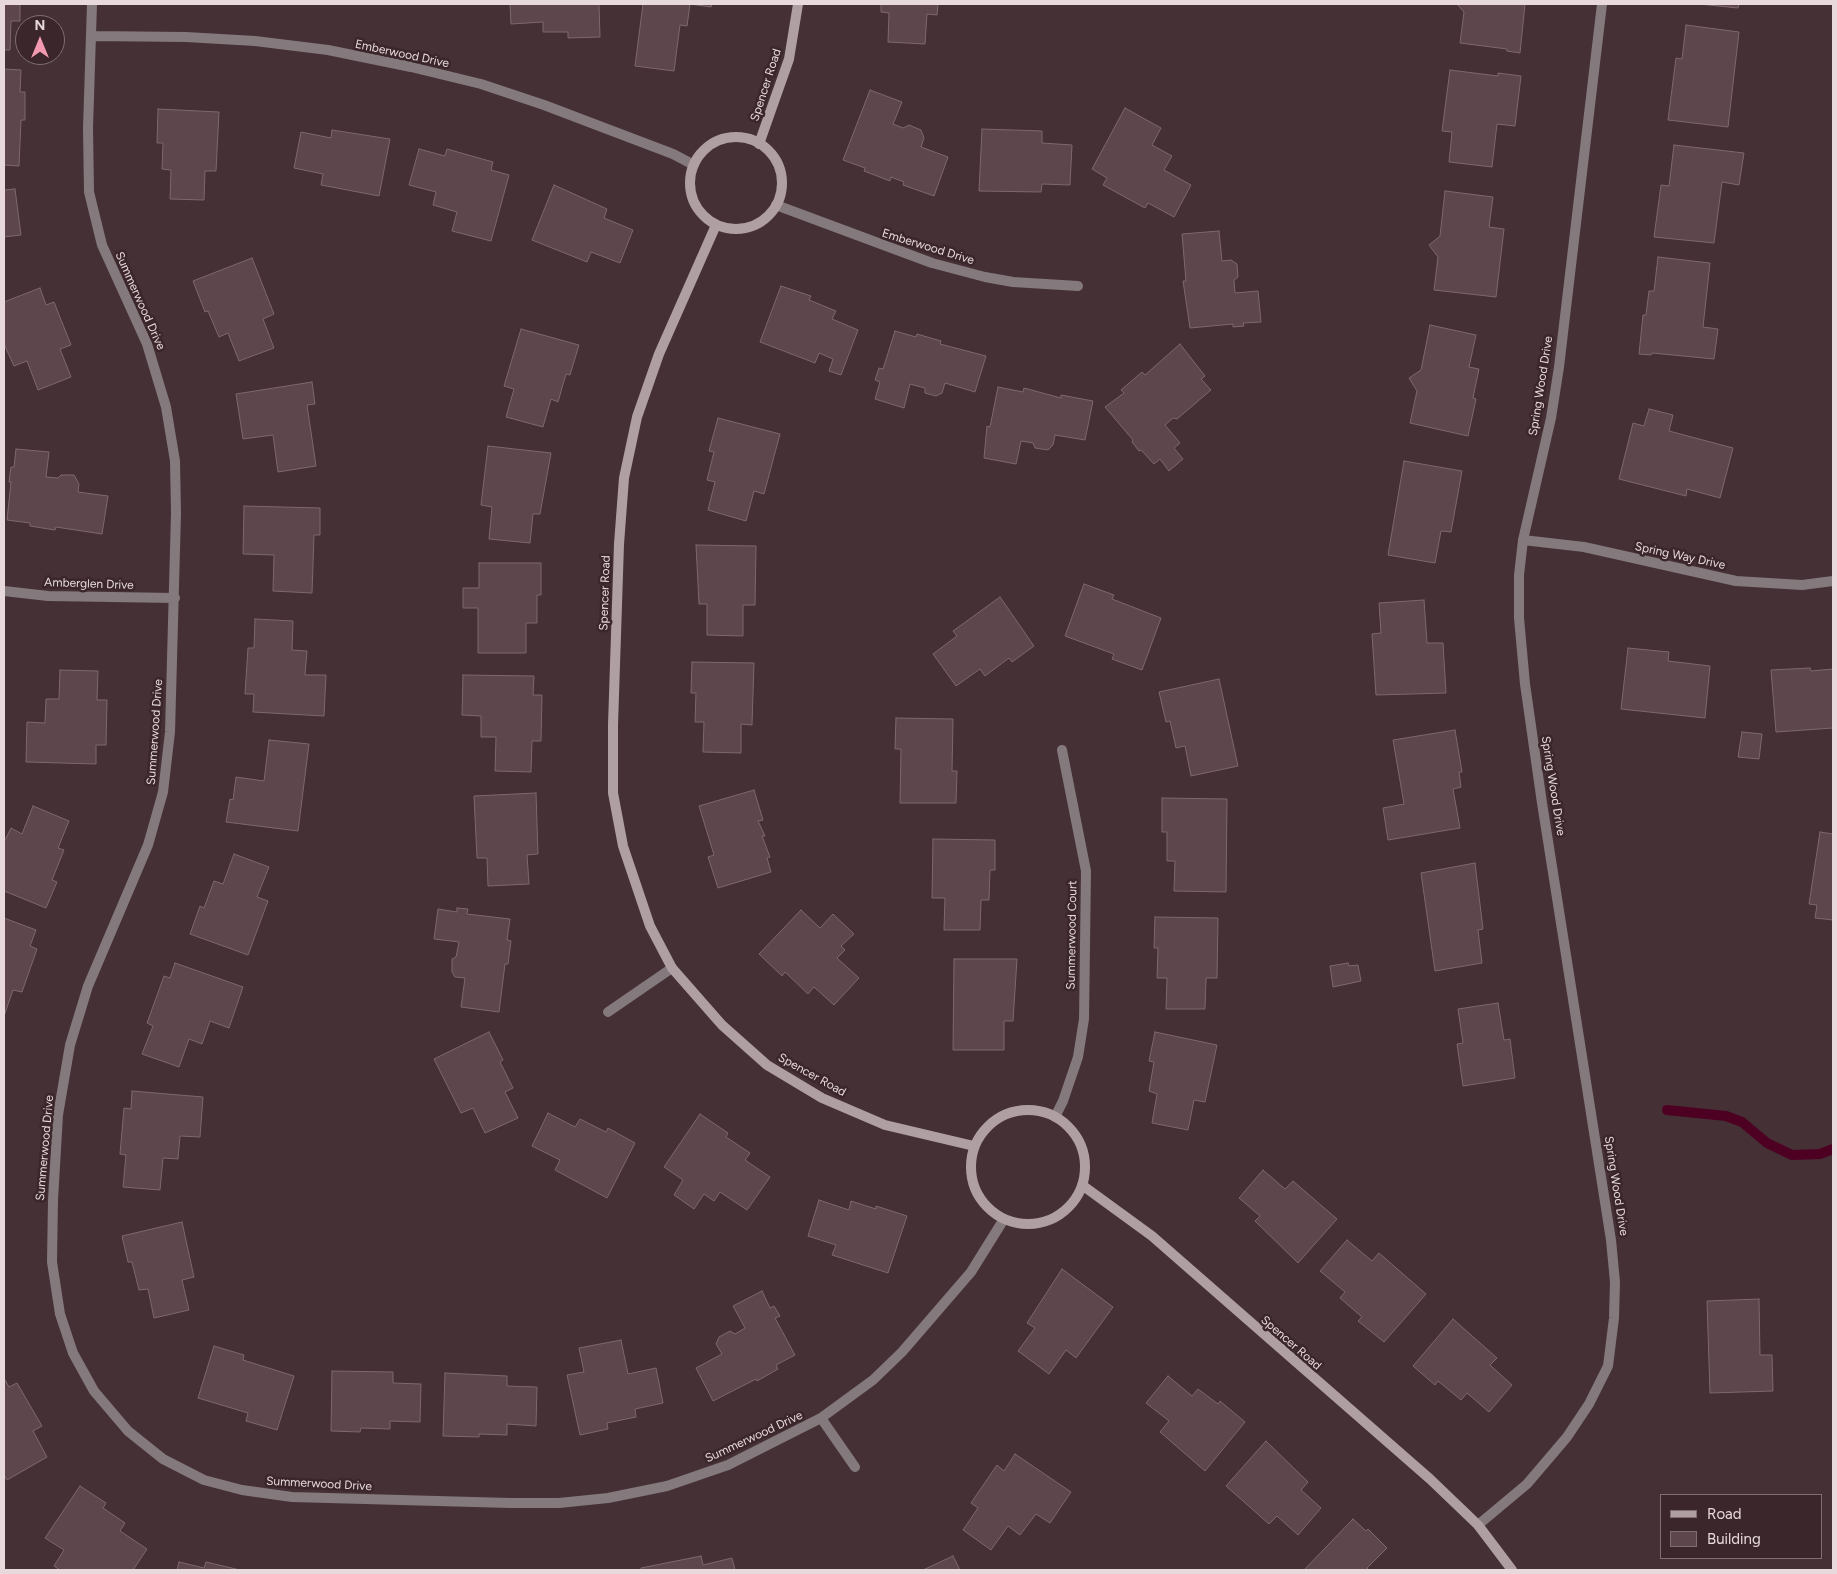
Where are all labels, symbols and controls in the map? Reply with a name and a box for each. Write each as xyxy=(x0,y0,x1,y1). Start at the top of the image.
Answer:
north arrow xyxy=(15,15,65,65)
text: N xyxy=(35,17,45,34)
street label: Emberwood Drive xyxy=(354,37,450,71)
street label: Spencer Road xyxy=(748,47,784,123)
street label: Emberwood Drive xyxy=(880,226,976,268)
street label: Summerwood Drive xyxy=(112,250,168,352)
street label: Spring Wood Drive xyxy=(1526,335,1556,437)
street label: Spring Way Drive xyxy=(1633,539,1727,573)
street label: Spencer Road xyxy=(596,555,614,631)
street label: Amberglen Drive xyxy=(44,575,134,593)
street label: Summerwood Drive xyxy=(144,679,166,785)
street label: Spring Wood Drive xyxy=(1538,735,1568,837)
street label: Summerwood Court xyxy=(1064,880,1080,990)
street label: Spencer Road xyxy=(776,1050,848,1100)
street label: Summerwood Drive xyxy=(33,1095,57,1201)
street label: Spring Wood Drive xyxy=(1601,1135,1631,1237)
street label: Spencer Road xyxy=(1258,1313,1324,1373)
street label: Summerwood Drive xyxy=(703,1408,805,1466)
street label: Summerwood Drive xyxy=(266,1474,372,1494)
legend xyxy=(1660,1494,1822,1559)
text: Road xyxy=(1707,1505,1742,1523)
text: Building xyxy=(1707,1530,1761,1548)

